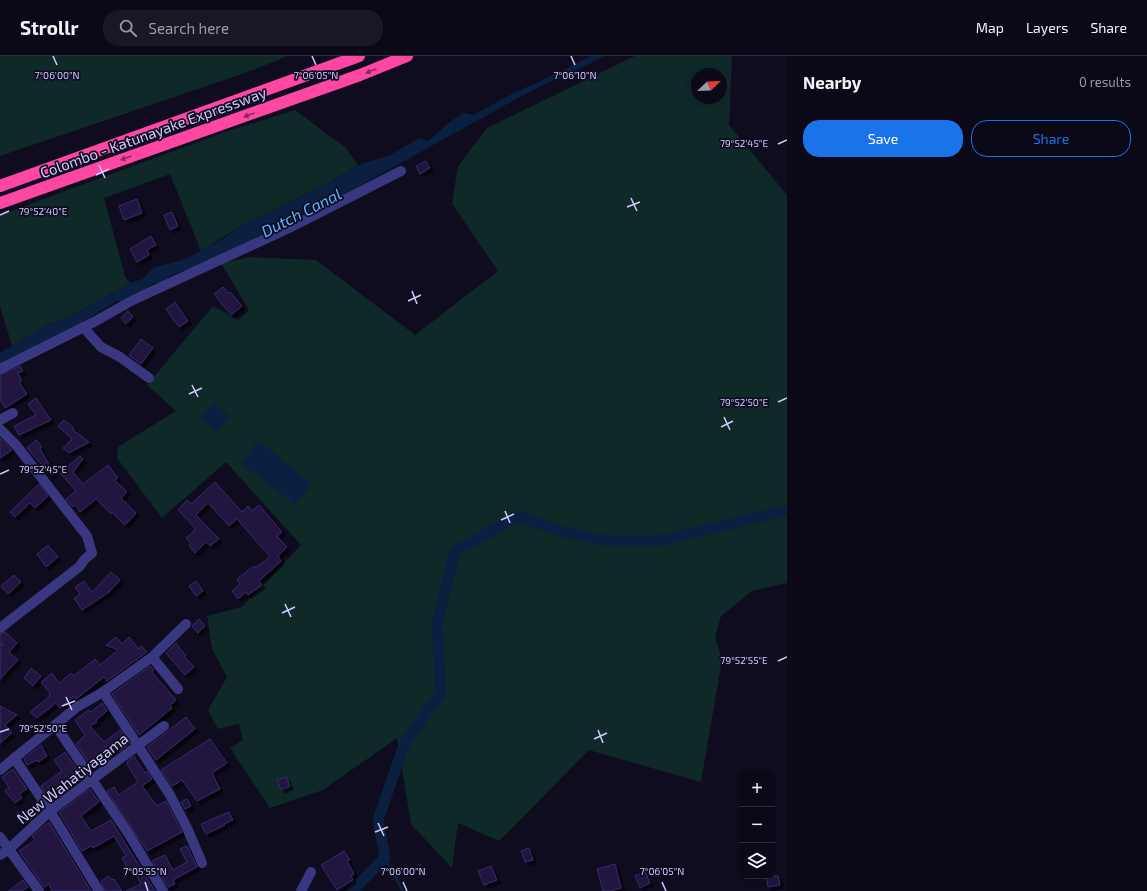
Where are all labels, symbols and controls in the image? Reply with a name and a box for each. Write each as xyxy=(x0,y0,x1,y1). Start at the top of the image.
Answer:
search box xyxy=(103,10,383,46)
text: Strollr xyxy=(20,16,79,39)
icon: search xyxy=(117,17,139,39)
text: Search here xyxy=(149,19,229,37)
text: Map xyxy=(976,19,1004,36)
text: Layers xyxy=(1026,19,1068,36)
text: Share xyxy=(1090,19,1127,36)
one-way arrow xyxy=(364,68,376,74)
north arrow xyxy=(691,68,727,104)
text: 7°06'00"N xyxy=(34,69,80,81)
text: 7°06'05"N xyxy=(294,69,338,81)
text: 7°06'10"N xyxy=(553,69,597,81)
text: Nearby xyxy=(803,72,861,92)
text: 0 results xyxy=(1079,74,1131,90)
street label: Colombo - Katunayake Expressway xyxy=(37,83,269,181)
one-way arrow xyxy=(242,112,254,118)
button: Save xyxy=(803,120,963,157)
button: Share xyxy=(971,120,1131,157)
text: 79°52'45"E xyxy=(720,137,768,149)
one-way arrow xyxy=(120,156,132,162)
water label: Dutch Canal xyxy=(258,184,344,240)
text: 79°52'40"E xyxy=(19,205,68,217)
text: 79°52'50"E xyxy=(720,396,768,408)
text: 79°52'45"E xyxy=(19,463,67,475)
text: 79°52'55"E xyxy=(720,654,768,666)
text: 79°52'50"E xyxy=(19,722,67,734)
street label: New Wahatiyagama xyxy=(13,729,131,827)
map controls xyxy=(739,771,775,879)
button: + xyxy=(739,771,775,807)
button: − xyxy=(739,807,775,843)
button: layers xyxy=(739,843,775,879)
text: 7°05'55"N xyxy=(123,865,167,877)
text: 7°06'00"N xyxy=(380,865,426,877)
text: 7°06'05"N xyxy=(640,865,684,877)

